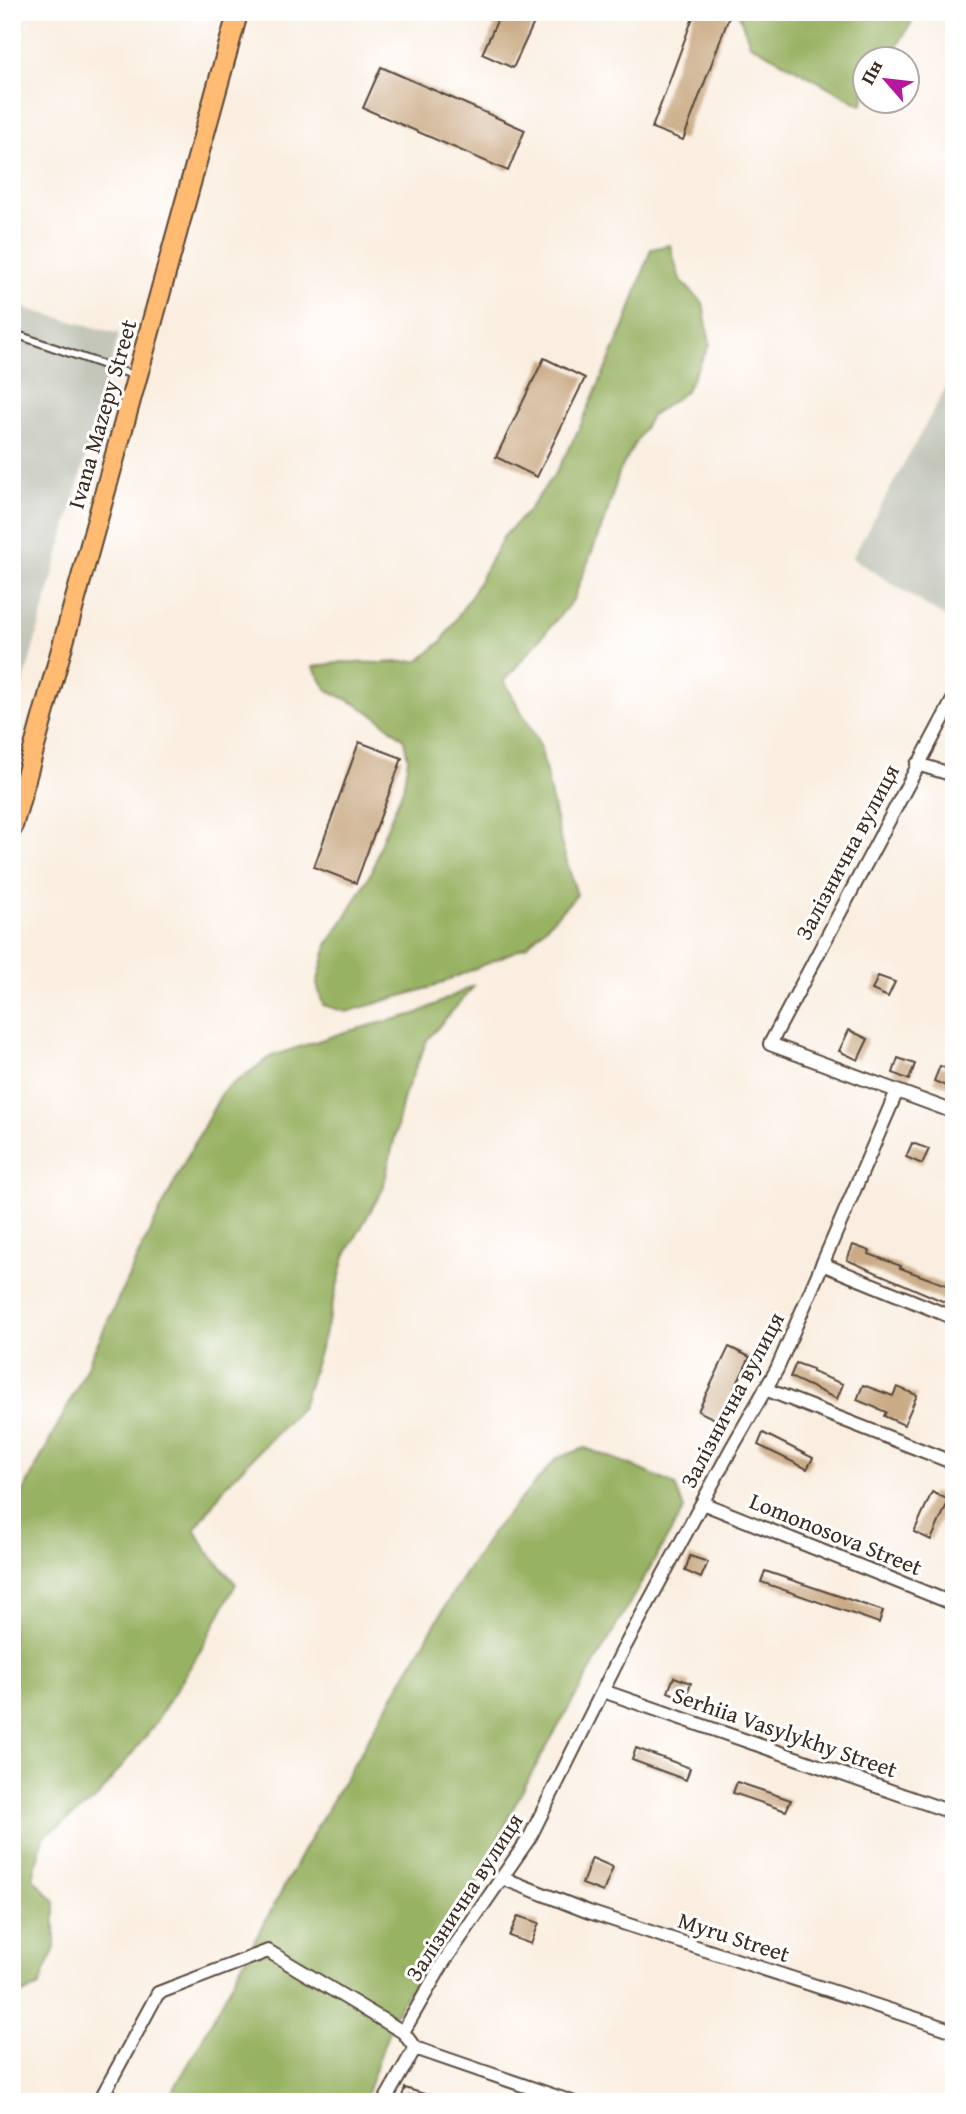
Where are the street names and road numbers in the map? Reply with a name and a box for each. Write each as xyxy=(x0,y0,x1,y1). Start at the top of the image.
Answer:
street label: Ivana Mazepy Street xyxy=(59,315,144,512)
street label: Залізнична вулиця xyxy=(786,758,907,945)
street label: Залізнична вулиця xyxy=(671,1306,792,1493)
street label: Lomonosova Street xyxy=(745,1484,928,1583)
street label: Serhiia Vasylykhy Street xyxy=(668,1678,902,1785)
street label: Залізнична вулиця xyxy=(397,1806,531,1987)
street label: Myru Street xyxy=(674,1903,794,1970)

